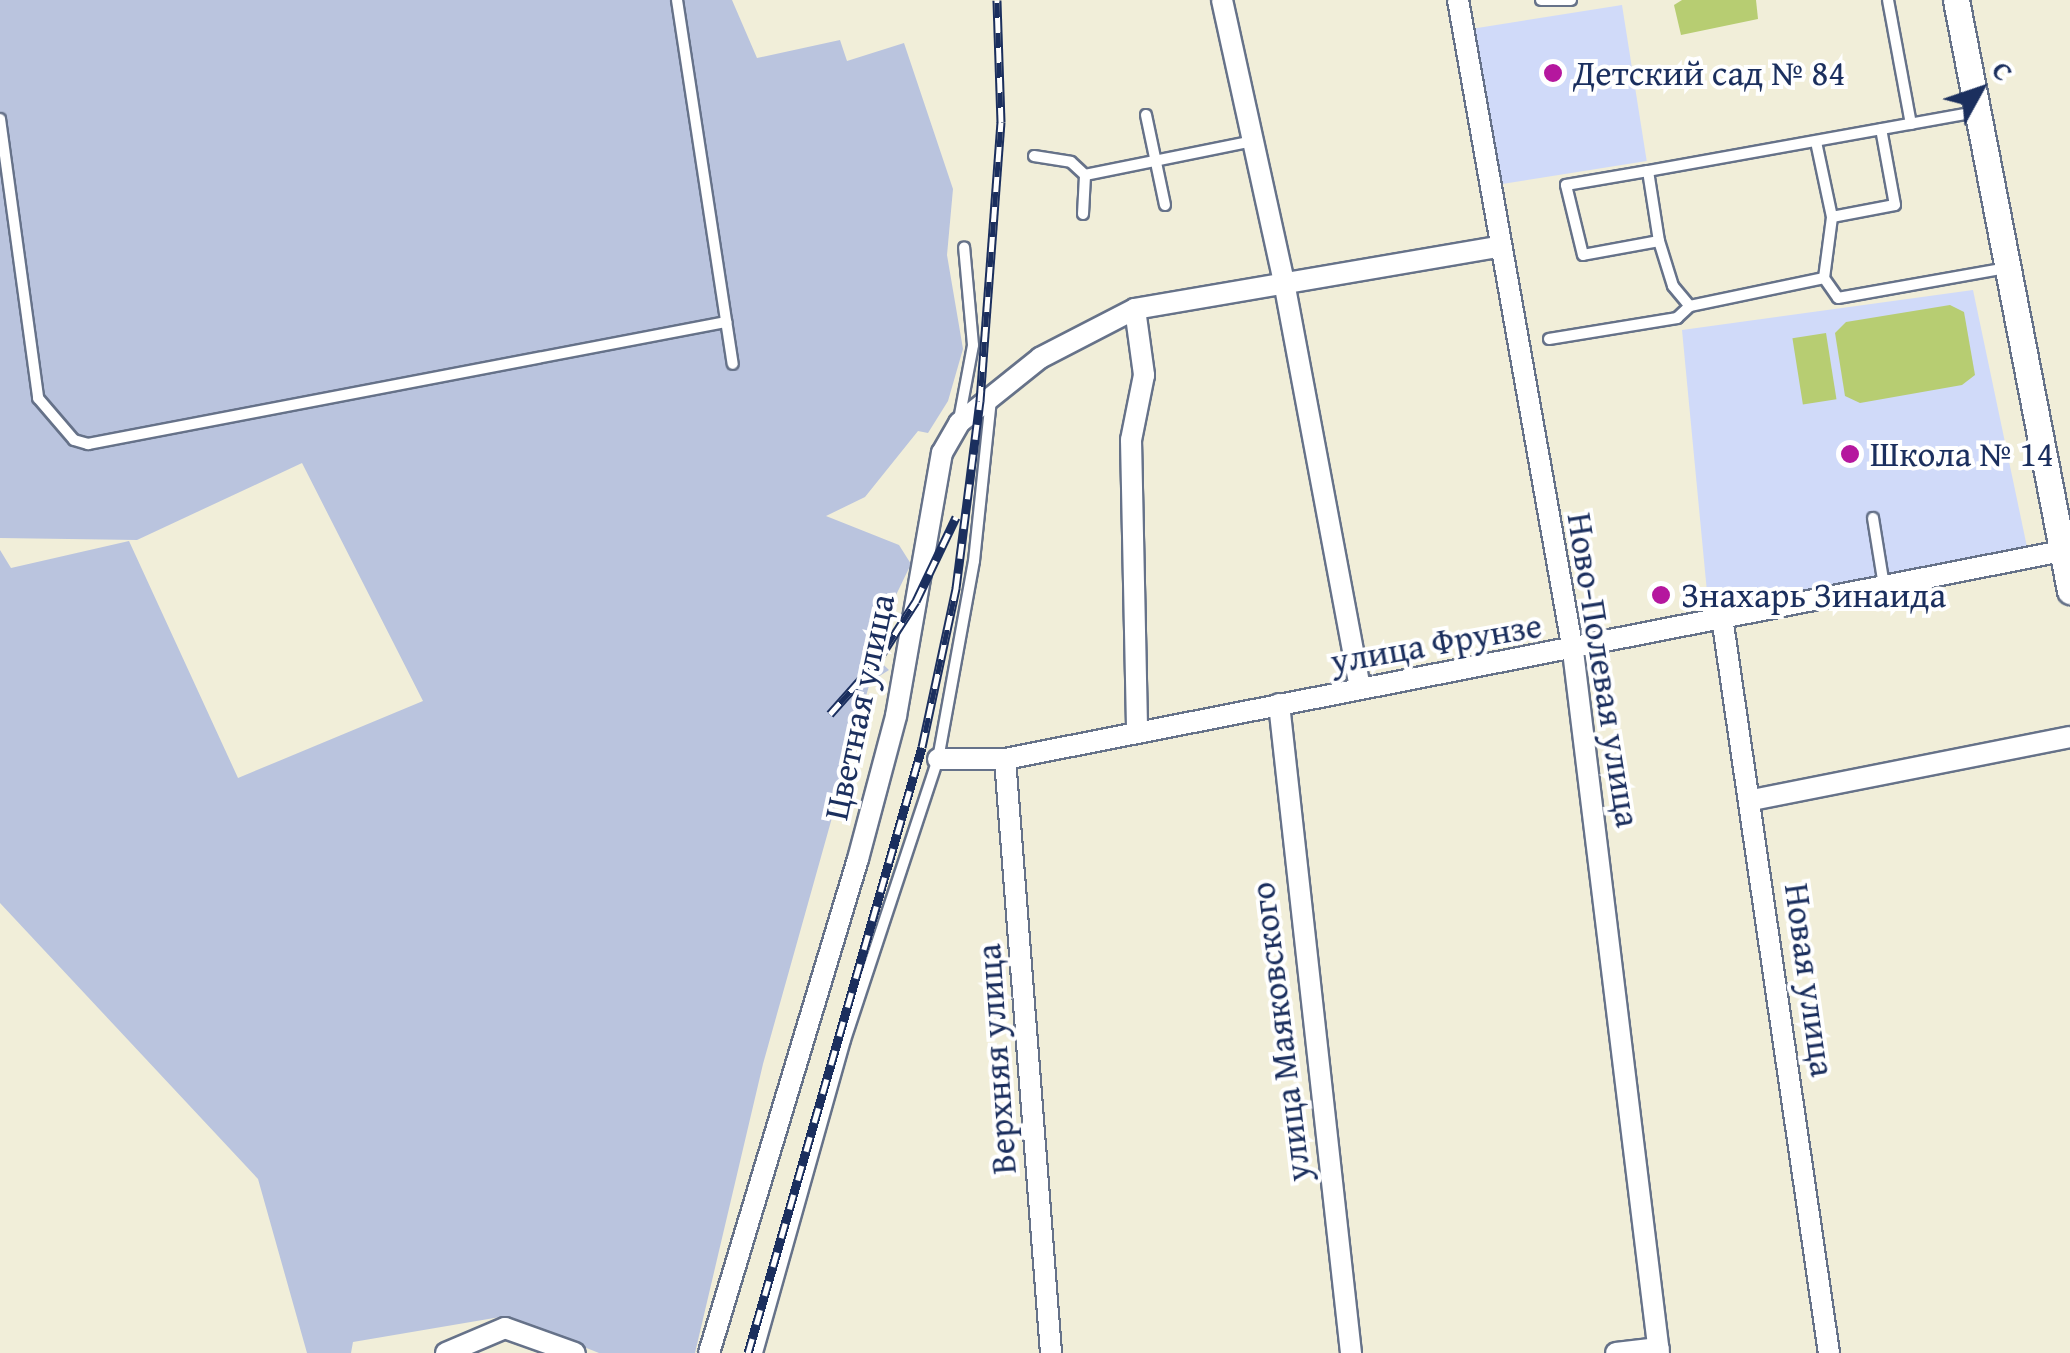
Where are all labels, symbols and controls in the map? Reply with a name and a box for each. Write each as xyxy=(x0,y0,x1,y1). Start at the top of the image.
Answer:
north arrow xyxy=(1930,40,2030,140)
text: С xyxy=(1983,51,2024,90)
place label: Детский сад № 84 xyxy=(1573,52,1845,94)
marker: Детский сад № 84 xyxy=(1542,62,1564,84)
place label: Школа № 14 xyxy=(1870,433,2054,475)
marker: Школа № 14 xyxy=(1839,443,1861,465)
street label: Ново-Полевая улица xyxy=(1558,510,1650,830)
place label: Знахарь Зинаида xyxy=(1681,574,1946,616)
marker: Знахарь Зинаида xyxy=(1650,584,1672,606)
street label: Цветная улица xyxy=(815,590,903,824)
street label: улица Фрунзе xyxy=(1327,604,1545,682)
street label: улица Маяковского xyxy=(1241,880,1319,1184)
street label: Новая улица xyxy=(1776,881,1844,1079)
street label: Верхняя улица xyxy=(967,942,1025,1176)

